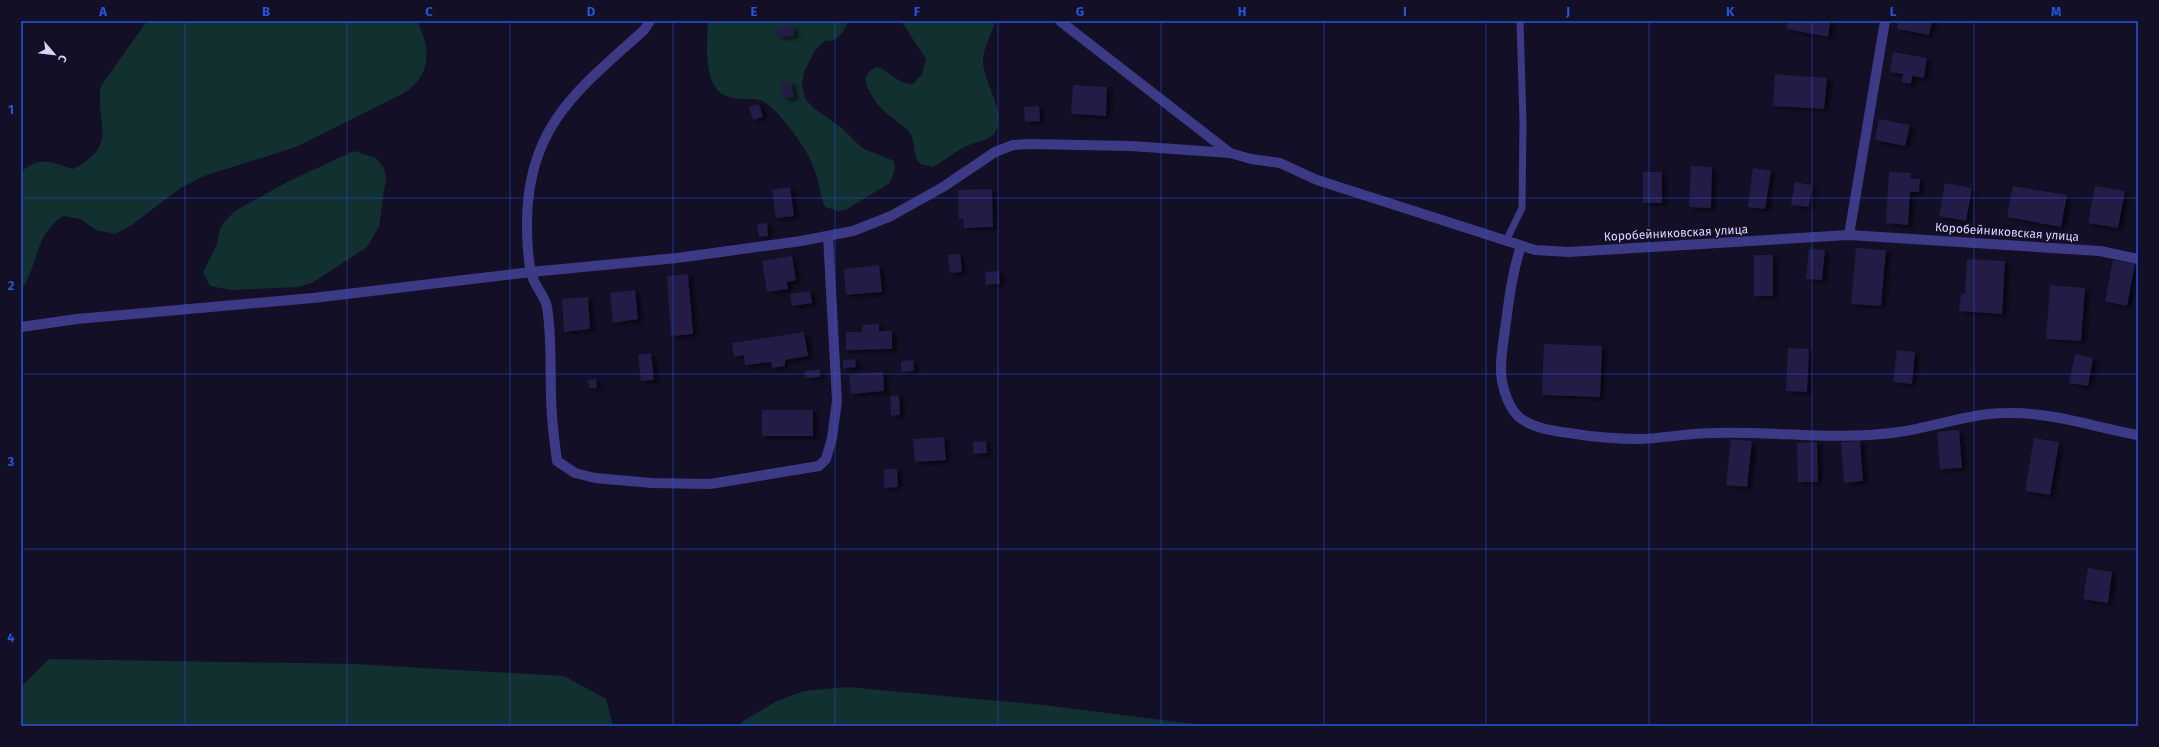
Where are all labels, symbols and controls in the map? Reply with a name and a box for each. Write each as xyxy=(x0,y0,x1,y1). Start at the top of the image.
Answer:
text: A xyxy=(98,4,107,19)
text: B xyxy=(262,4,270,19)
text: C xyxy=(425,4,433,19)
text: D xyxy=(587,4,596,19)
text: E xyxy=(751,4,758,19)
text: F xyxy=(914,4,921,19)
text: G xyxy=(1076,4,1084,19)
text: H xyxy=(1238,4,1246,19)
text: I xyxy=(1403,4,1407,19)
text: J xyxy=(1565,4,1570,19)
text: K xyxy=(1726,4,1735,19)
text: L xyxy=(1890,4,1897,19)
text: M xyxy=(2051,4,2061,19)
north arrow xyxy=(34,34,74,74)
text: С xyxy=(55,53,70,65)
text: 1 xyxy=(8,102,14,117)
street label: Коробейниковская улица xyxy=(1934,220,2080,244)
street label: Коробейниковская улица xyxy=(1604,222,1748,244)
text: 2 xyxy=(8,278,15,293)
text: 3 xyxy=(7,454,15,469)
text: 4 xyxy=(7,630,15,645)

